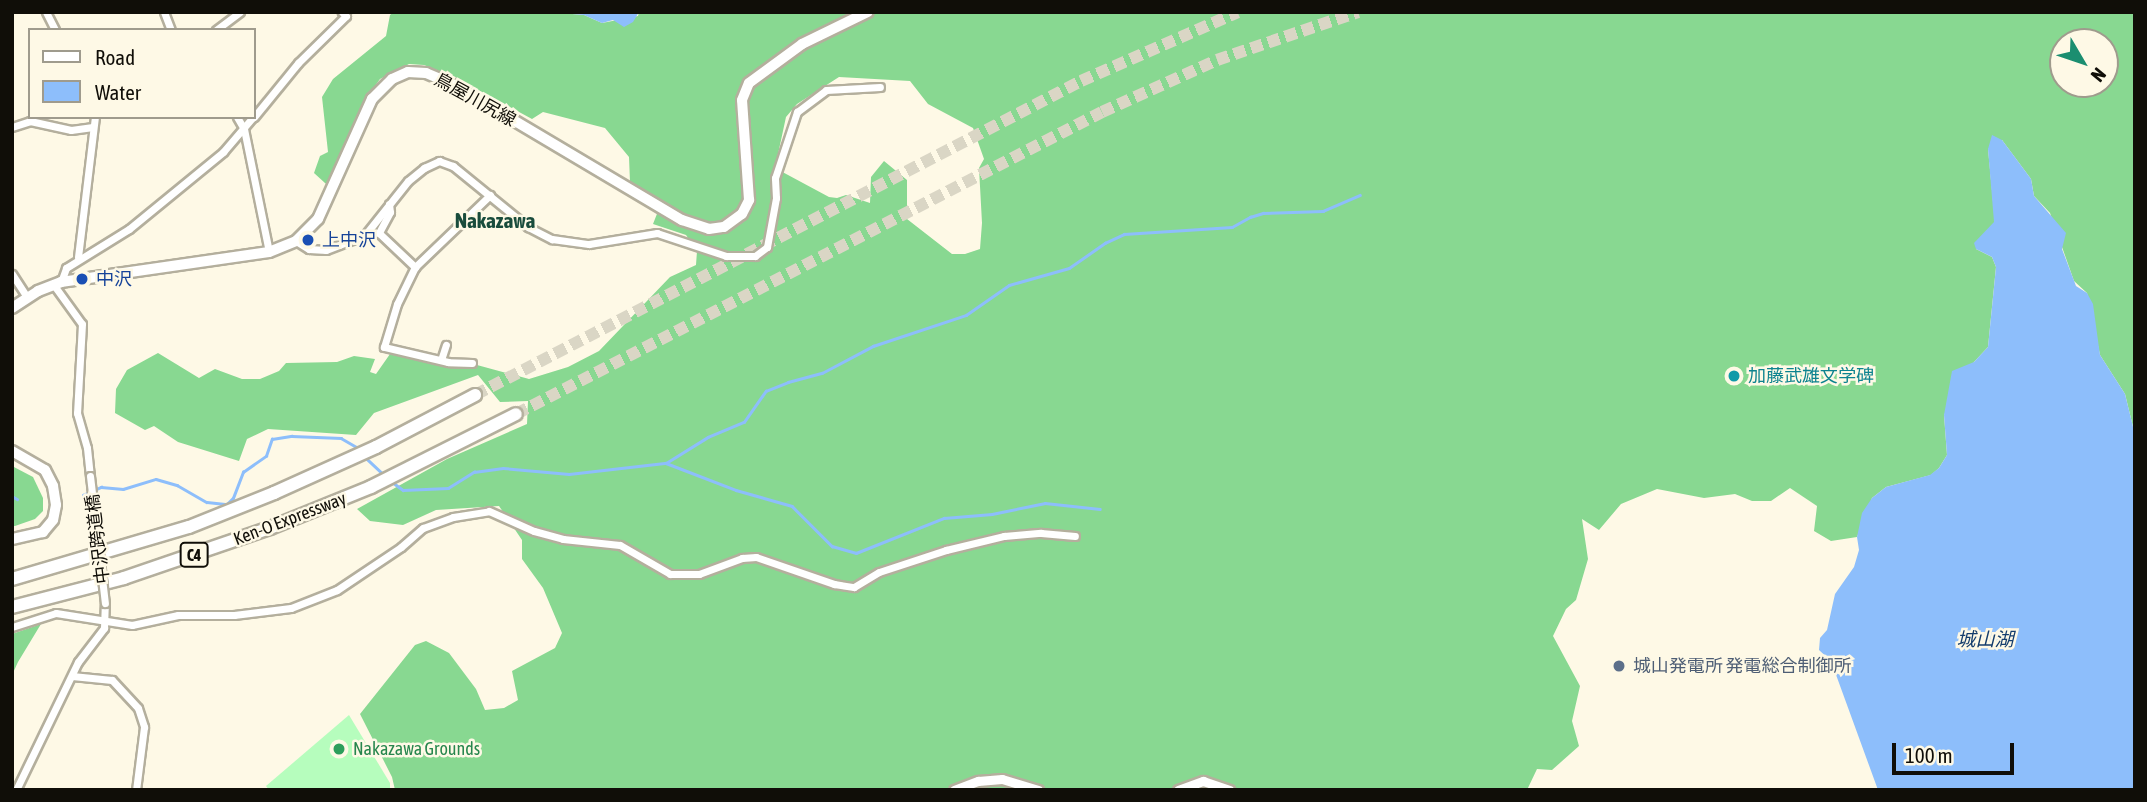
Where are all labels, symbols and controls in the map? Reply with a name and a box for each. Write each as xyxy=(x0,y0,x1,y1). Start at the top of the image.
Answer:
legend xyxy=(28,28,256,119)
north arrow xyxy=(2049,28,2119,98)
text: Road xyxy=(95,45,135,69)
text: N xyxy=(2087,64,2111,86)
street label: 鳥屋川尻線 xyxy=(430,69,520,131)
text: Water xyxy=(95,80,141,104)
district label: Nakazawa xyxy=(455,207,535,233)
place label: 上中沢 xyxy=(322,229,376,251)
marker: 上中沢 xyxy=(300,232,316,248)
place label: 中沢 xyxy=(96,268,132,290)
marker: 中沢 xyxy=(74,271,90,287)
place label: 加藤武雄文学碑 xyxy=(1748,365,1874,387)
marker: 加藤武雄文学碑 xyxy=(1726,368,1742,384)
street label: Ken-O Expressway xyxy=(231,488,349,550)
street label: 中沢跨道橋 xyxy=(82,493,114,585)
road number: C4 xyxy=(178,542,210,568)
water label: 城山湖 xyxy=(1957,629,2013,651)
place label: 城山発電所 発電総合制御所 xyxy=(1633,655,1851,677)
marker: 城山発電所 発電総合制御所 xyxy=(1611,658,1627,674)
scale bar xyxy=(1895,728,2018,772)
place label: Nakazawa Grounds xyxy=(353,738,480,760)
marker: Nakazawa Grounds xyxy=(331,741,347,757)
text: 100 m xyxy=(1905,743,1953,767)

